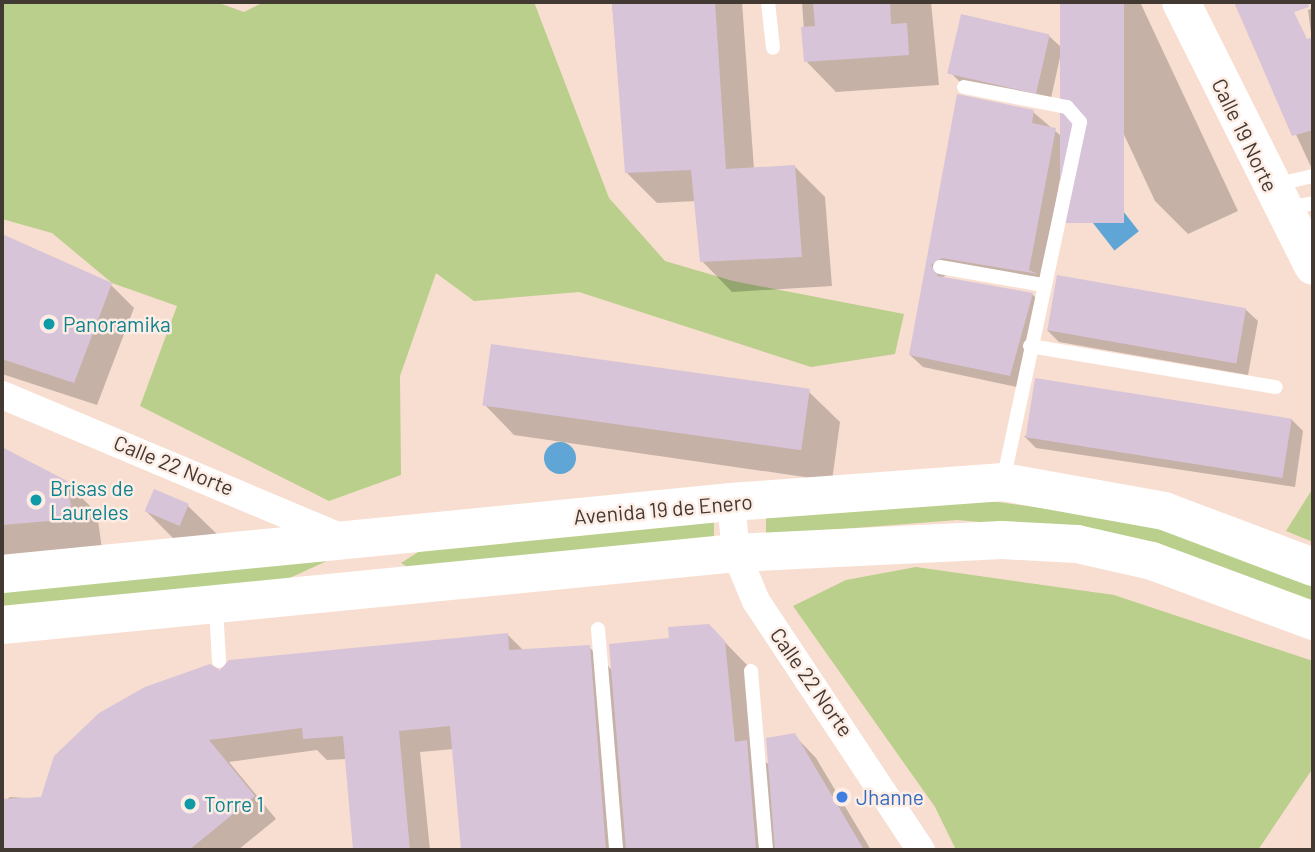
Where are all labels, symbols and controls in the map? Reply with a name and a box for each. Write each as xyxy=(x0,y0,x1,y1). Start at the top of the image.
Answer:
street label: Calle 19 Norte xyxy=(1207,74,1283,196)
place label: Panoramika xyxy=(63,311,171,337)
marker: Panoramika xyxy=(41,316,57,332)
street label: Calle 22 Norte xyxy=(110,429,238,501)
place label: Brisas de Laureles xyxy=(50,475,134,525)
street label: Avenida 19 de Enero xyxy=(573,489,753,529)
marker: Brisas de Laureles xyxy=(28,492,44,508)
street label: Calle 22 Norte xyxy=(765,623,859,741)
place label: Jhanne xyxy=(856,784,924,810)
marker: Jhanne xyxy=(834,789,850,805)
place label: Torre 1 xyxy=(204,791,264,817)
marker: Torre 1 xyxy=(182,796,198,812)

